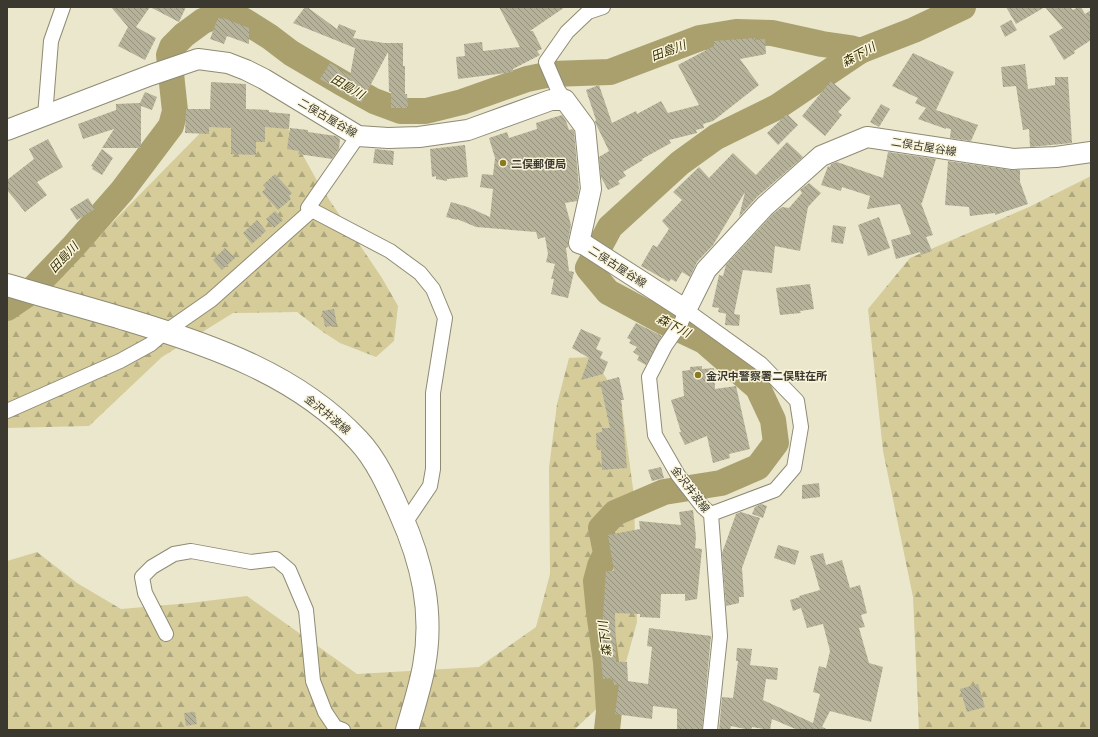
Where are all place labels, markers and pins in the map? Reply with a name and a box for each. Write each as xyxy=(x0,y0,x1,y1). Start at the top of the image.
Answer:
place label: 二俣郵便局 xyxy=(511,157,566,170)
marker: 二俣郵便局 xyxy=(498,158,508,168)
place label: 金沢中警察署二俣駐在所 xyxy=(706,369,827,382)
marker: 金沢中警察署二俣駐在所 xyxy=(693,370,703,380)

